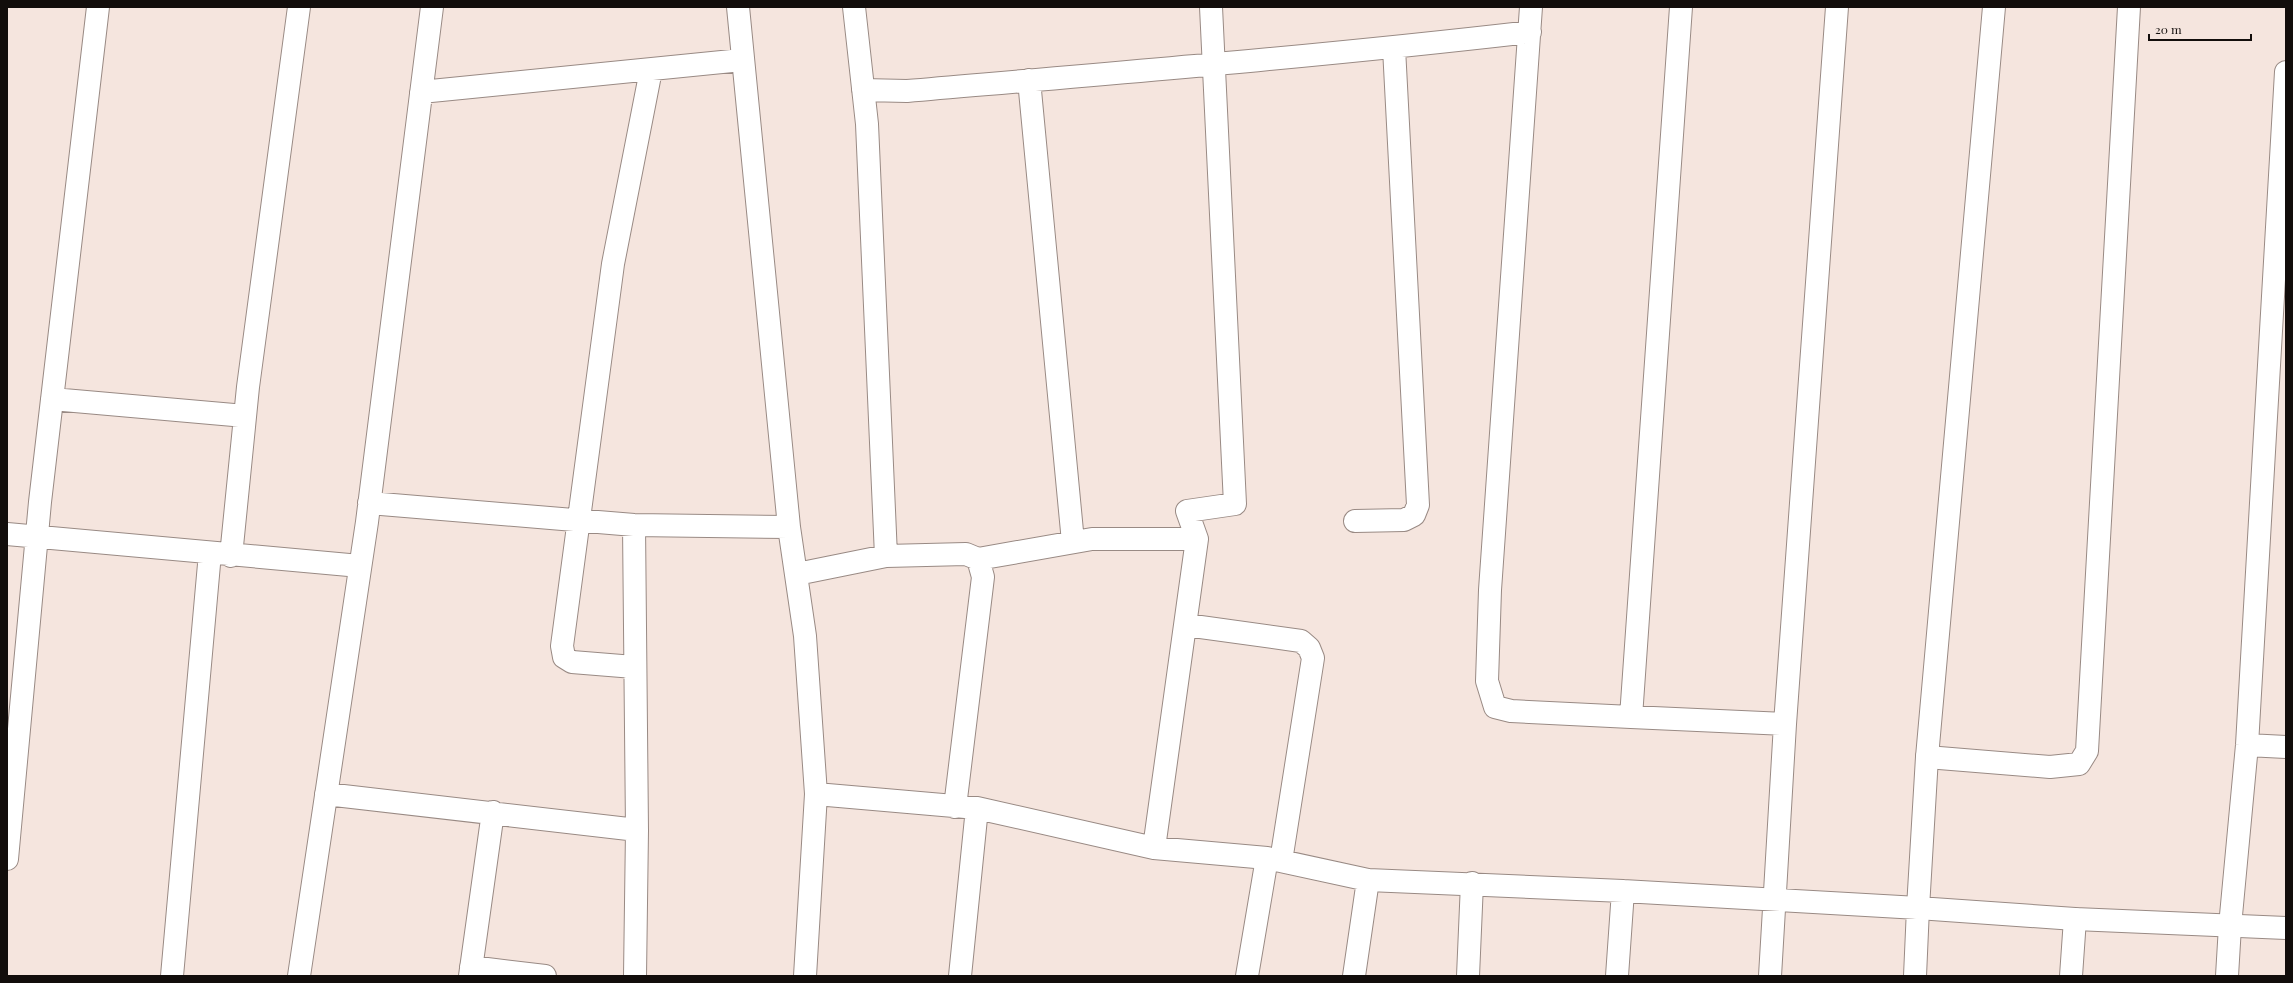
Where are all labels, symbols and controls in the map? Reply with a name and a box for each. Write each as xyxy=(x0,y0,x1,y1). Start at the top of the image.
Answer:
scale bar xyxy=(2149,16,2251,42)
text: 20 m xyxy=(2155,21,2182,37)

